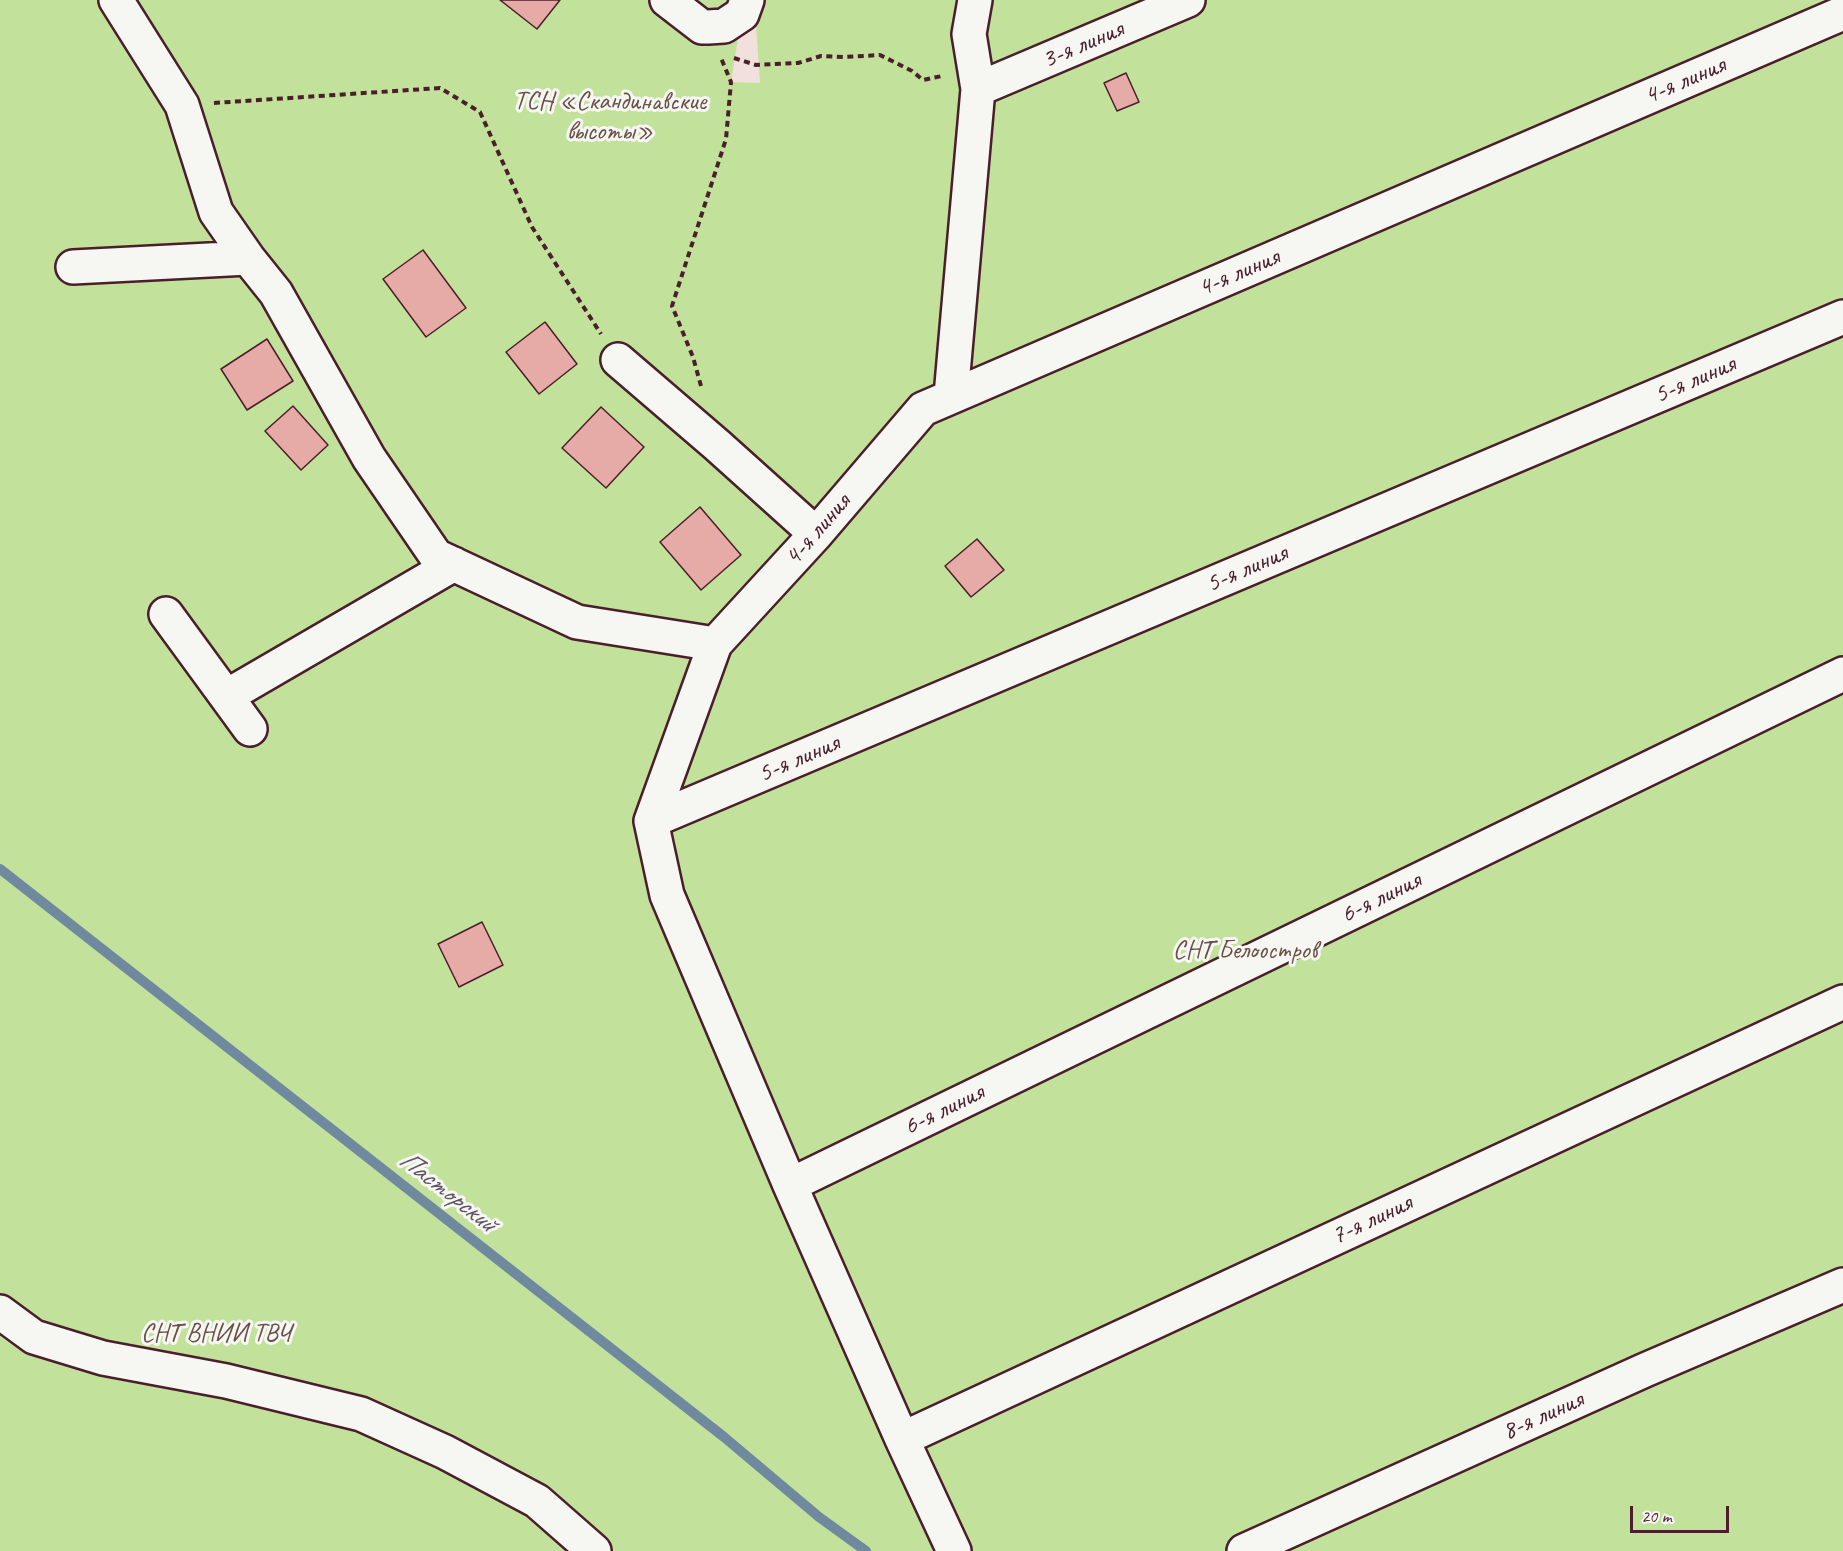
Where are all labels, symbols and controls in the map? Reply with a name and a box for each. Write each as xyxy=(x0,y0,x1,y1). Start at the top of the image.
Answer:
street label: 3-я линия xyxy=(1037,14,1129,76)
street label: 4-я линия xyxy=(1639,50,1731,112)
park label: ТСН «Скандинавские высоты» xyxy=(514,86,706,148)
street label: 4-я линия xyxy=(1193,242,1285,304)
street label: 5-я линия xyxy=(1649,349,1741,411)
street label: 4-я линия xyxy=(778,487,858,573)
street label: 5-я линия xyxy=(1201,538,1293,600)
street label: 5-я линия xyxy=(753,728,845,790)
street label: 6-я линия xyxy=(1336,865,1426,931)
park label: СНТ Белоостров xyxy=(1173,935,1317,967)
street label: 6-я линия xyxy=(899,1077,989,1143)
water label: Пасторский xyxy=(392,1144,502,1240)
street label: 7-я линия xyxy=(1327,1188,1417,1252)
park label: СНТ ВНИИ ТВЧ xyxy=(141,1318,291,1350)
street label: 8-я линия xyxy=(1498,1384,1588,1448)
scale bar xyxy=(1633,1494,1732,1532)
text: 20 m xyxy=(1641,1505,1672,1527)

